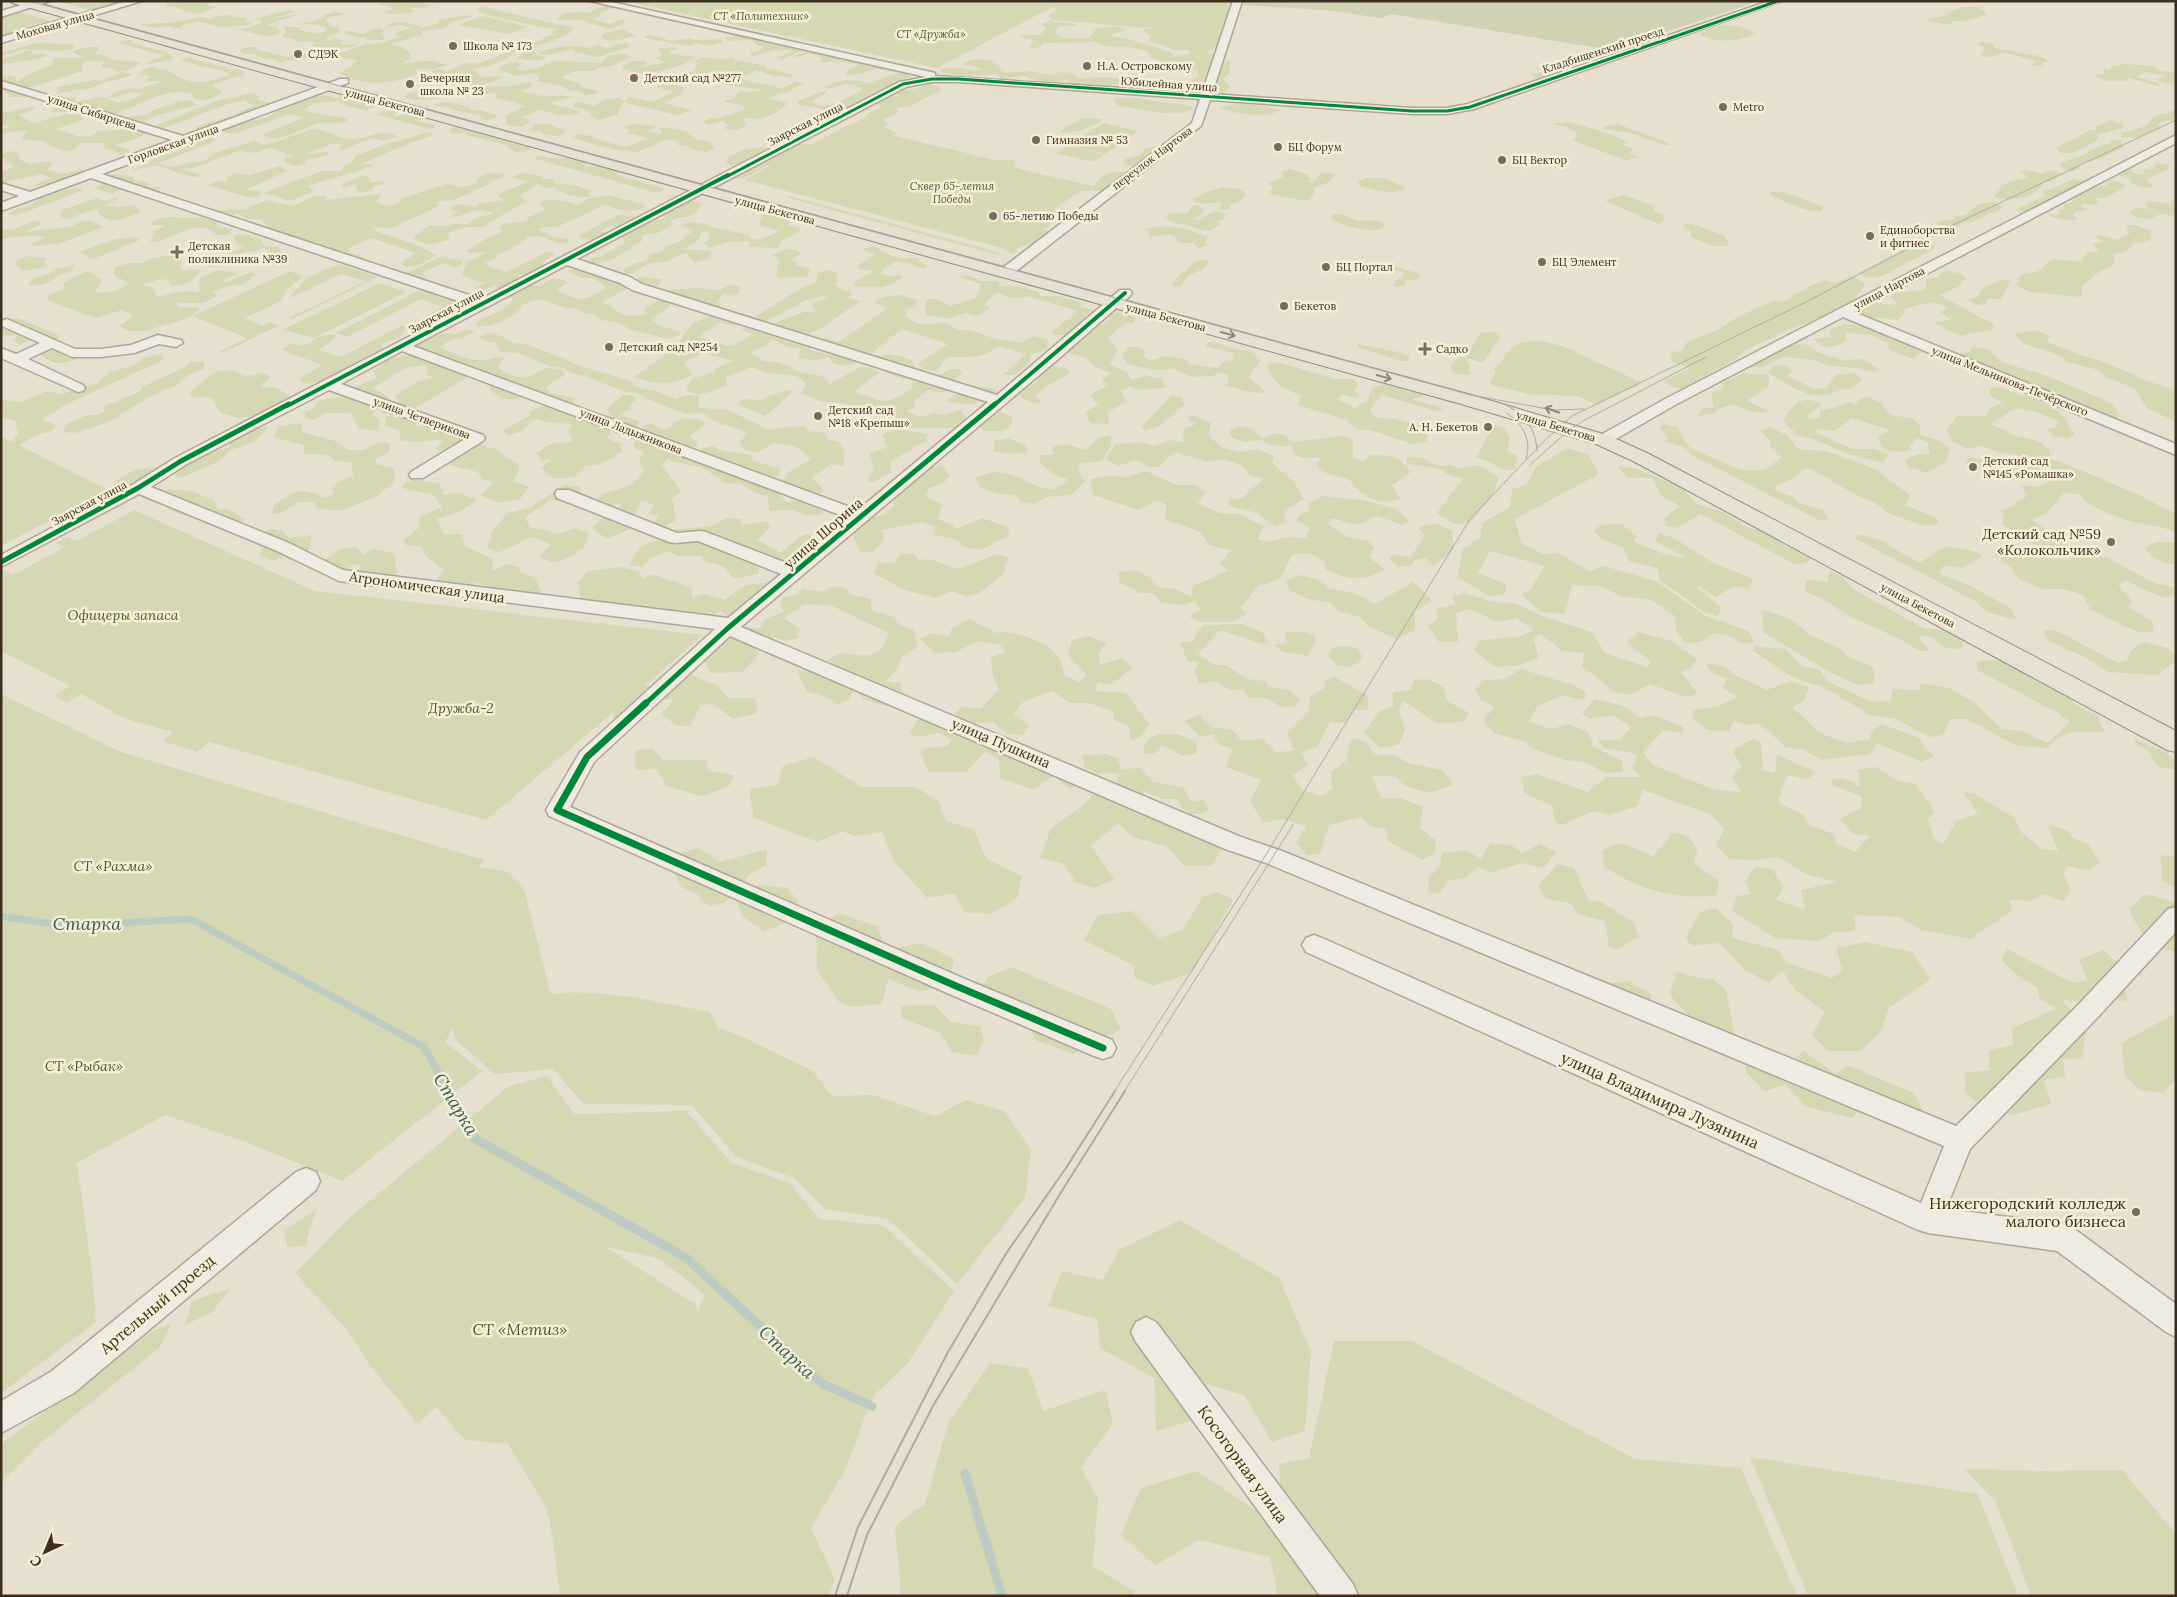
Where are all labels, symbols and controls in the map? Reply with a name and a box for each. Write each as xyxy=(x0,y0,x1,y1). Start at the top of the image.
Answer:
street label: Моховая улица xyxy=(14,7,96,43)
park label: СТ «Политехник» xyxy=(713,9,809,23)
street label: Кладбищенский проезд xyxy=(1541,24,1666,76)
park label: СТ «Дружба» xyxy=(896,27,966,41)
place label: Школа № 173 xyxy=(463,39,532,53)
marker: Школа № 173 xyxy=(447,40,459,52)
place label: СДЭК xyxy=(308,47,339,61)
marker: СДЭК xyxy=(292,48,304,60)
place label: Н.А. Островскому xyxy=(1097,59,1192,73)
marker: Н.А. Островскому xyxy=(1081,60,1093,72)
place label: Вечерняя школа № 23 xyxy=(420,71,484,98)
place label: Детский сад №277 xyxy=(644,71,741,85)
marker: Детский сад №277 xyxy=(628,72,640,84)
street label: Юбилейная улица xyxy=(1120,74,1218,94)
marker: Вечерняя школа № 23 xyxy=(404,78,416,90)
street label: улица Бекетова xyxy=(343,85,427,120)
street label: улица Сибирцева xyxy=(46,91,139,133)
street label: Заярская улица xyxy=(765,99,845,149)
place label: Metro xyxy=(1733,100,1764,114)
marker: Metro xyxy=(1717,101,1729,113)
street label: Горловская улица xyxy=(126,121,221,167)
street label: переулок Нартова xyxy=(1109,123,1195,193)
place label: Гимназия № 53 xyxy=(1046,133,1128,147)
marker: Гимназия № 53 xyxy=(1030,134,1042,146)
place label: БЦ Форум xyxy=(1288,140,1342,154)
marker: БЦ Форум xyxy=(1272,141,1284,153)
place label: БЦ Вектор xyxy=(1512,153,1568,167)
marker: БЦ Вектор xyxy=(1496,154,1508,166)
park label: Сквер 65-летия Победы xyxy=(910,179,995,206)
street label: улица Бекетова xyxy=(733,193,817,228)
place label: 65-летию Победы xyxy=(1003,209,1099,223)
marker: 65-летию Победы xyxy=(987,210,999,222)
place label: Единоборства и фитнес xyxy=(1880,223,1956,250)
marker: Единоборства и фитнес xyxy=(1864,230,1876,242)
place label: Детская поликлиника №39 xyxy=(188,239,287,266)
marker: Детская поликлиника №39 xyxy=(170,245,184,259)
place label: БЦ Элемент xyxy=(1552,255,1617,269)
marker: БЦ Элемент xyxy=(1536,256,1548,268)
place label: БЦ Портал xyxy=(1336,260,1393,274)
marker: БЦ Портал xyxy=(1320,261,1332,273)
street label: улица Нартова xyxy=(1851,263,1927,313)
street label: Заярская улица xyxy=(406,285,486,337)
place label: Бекетов xyxy=(1294,299,1336,313)
street label: улица Бекетова xyxy=(1124,300,1208,335)
marker: Бекетов xyxy=(1278,300,1290,312)
one-way arrow xyxy=(1219,329,1235,339)
place label: Детский сад №254 xyxy=(619,340,718,354)
marker: Детский сад №254 xyxy=(603,341,615,353)
marker: Садко xyxy=(1418,342,1432,356)
place label: Садко xyxy=(1436,342,1468,356)
street label: улица Мельникова-Печёрского xyxy=(1930,343,2090,419)
one-way arrow xyxy=(1376,372,1392,382)
street label: улица Четверикова xyxy=(372,394,473,442)
place label: Детский сад №18 «Крепыш» xyxy=(828,403,910,430)
one-way arrow xyxy=(1544,404,1560,414)
street label: улица Ладыжникова xyxy=(578,405,684,457)
street label: улица Бекетова xyxy=(1515,407,1598,445)
marker: Детский сад №18 «Крепыш» xyxy=(812,410,824,422)
place label: А. Н. Бекетов xyxy=(1408,420,1478,434)
marker: А. Н. Бекетов xyxy=(1482,421,1494,433)
place label: Детский сад №145 «Ромашка» xyxy=(1983,454,2074,481)
marker: Детский сад №145 «Ромашка» xyxy=(1967,461,1979,473)
street label: Заярская улица xyxy=(49,477,129,529)
street label: улица Шорина xyxy=(780,494,866,572)
place label: Детский сад №59 «Колокольчик» xyxy=(1982,525,2101,559)
marker: Детский сад №59 «Колокольчик» xyxy=(2105,536,2117,548)
street label: Агрономическая улица xyxy=(347,567,506,607)
street label: улица Бекетова xyxy=(1878,579,1958,631)
park label: Офицеры запаса xyxy=(68,606,179,624)
park label: Дружба-2 xyxy=(427,699,494,717)
street label: улица Пушкина xyxy=(949,714,1053,772)
park label: СТ «Рахма» xyxy=(74,857,153,875)
water label: Старка xyxy=(53,912,121,935)
street label: улица Владимира Лузянина xyxy=(1558,1047,1762,1153)
park label: СТ «Рыбак» xyxy=(45,1057,123,1075)
water label: Старка xyxy=(429,1069,484,1139)
place label: Нижегородский колледж малого бизнеса xyxy=(1929,1193,2127,1231)
marker: Нижегородский колледж малого бизнеса xyxy=(2130,1206,2142,1218)
street label: Артельный проезд xyxy=(95,1250,219,1359)
park label: СТ «Метиз» xyxy=(473,1319,567,1339)
water label: Старка xyxy=(754,1320,820,1384)
street label: Косогорная улица xyxy=(1193,1401,1293,1527)
north arrow xyxy=(20,1527,70,1577)
text: С xyxy=(26,1551,46,1571)

